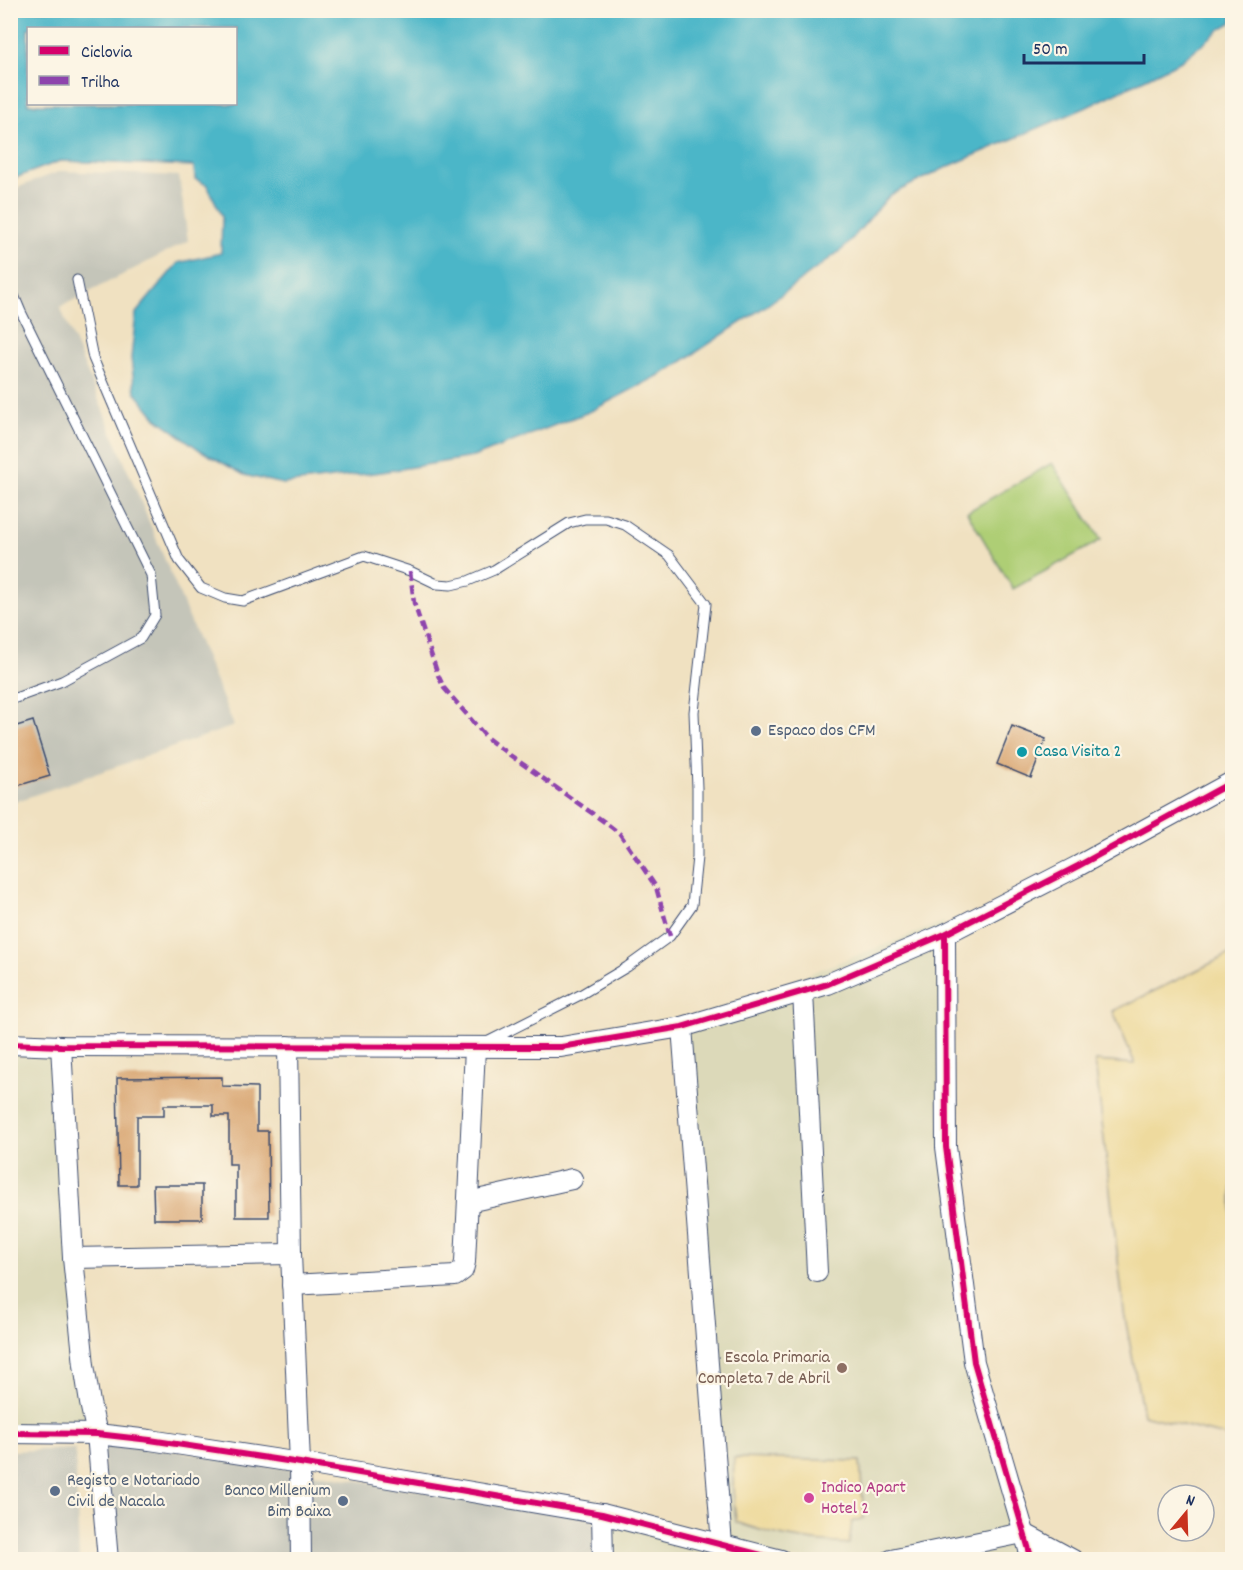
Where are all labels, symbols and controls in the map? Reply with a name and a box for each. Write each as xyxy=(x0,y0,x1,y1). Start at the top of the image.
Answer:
legend xyxy=(27,27,237,105)
scale bar xyxy=(1024,27,1144,65)
text: 50 m xyxy=(1033,38,1068,63)
text: Ciclovia xyxy=(81,41,133,66)
text: Trilha xyxy=(81,71,120,96)
place label: Espaco dos CFM xyxy=(768,719,875,744)
marker: Espaco dos CFM xyxy=(749,724,763,738)
place label: Casa Visita 2 xyxy=(1034,740,1121,765)
marker: Casa Visita 2 xyxy=(1015,745,1029,759)
place label: Escola Primaria Completa 7 de Abril xyxy=(698,1346,831,1392)
marker: Escola Primaria Completa 7 de Abril xyxy=(835,1361,849,1375)
place label: Registo e Notariado Civil de Nacala xyxy=(67,1469,200,1515)
place label: Indico Apart Hotel 2 xyxy=(821,1476,906,1522)
place label: Banco Millenium Bim Baixa xyxy=(224,1479,332,1525)
north arrow xyxy=(1156,1483,1216,1543)
marker: Registo e Notariado Civil de Nacala xyxy=(48,1484,62,1498)
text: N xyxy=(1183,1489,1198,1513)
marker: Indico Apart Hotel 2 xyxy=(802,1491,816,1505)
marker: Banco Millenium Bim Baixa xyxy=(336,1494,350,1508)

